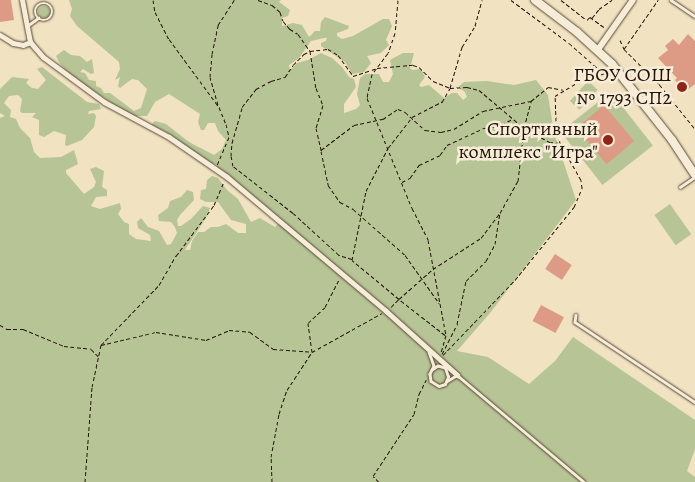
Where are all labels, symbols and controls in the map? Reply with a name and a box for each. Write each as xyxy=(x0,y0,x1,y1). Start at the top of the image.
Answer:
place label: ГБОУ СОШ № 1793 СП2 xyxy=(573,63,672,110)
marker: ГБОУ СОШ № 1793 СП2 xyxy=(676,81,688,93)
place label: Спортивный комплекс "Игра" xyxy=(458,116,598,163)
marker: Спортивный комплекс "Игра" xyxy=(602,134,614,146)

